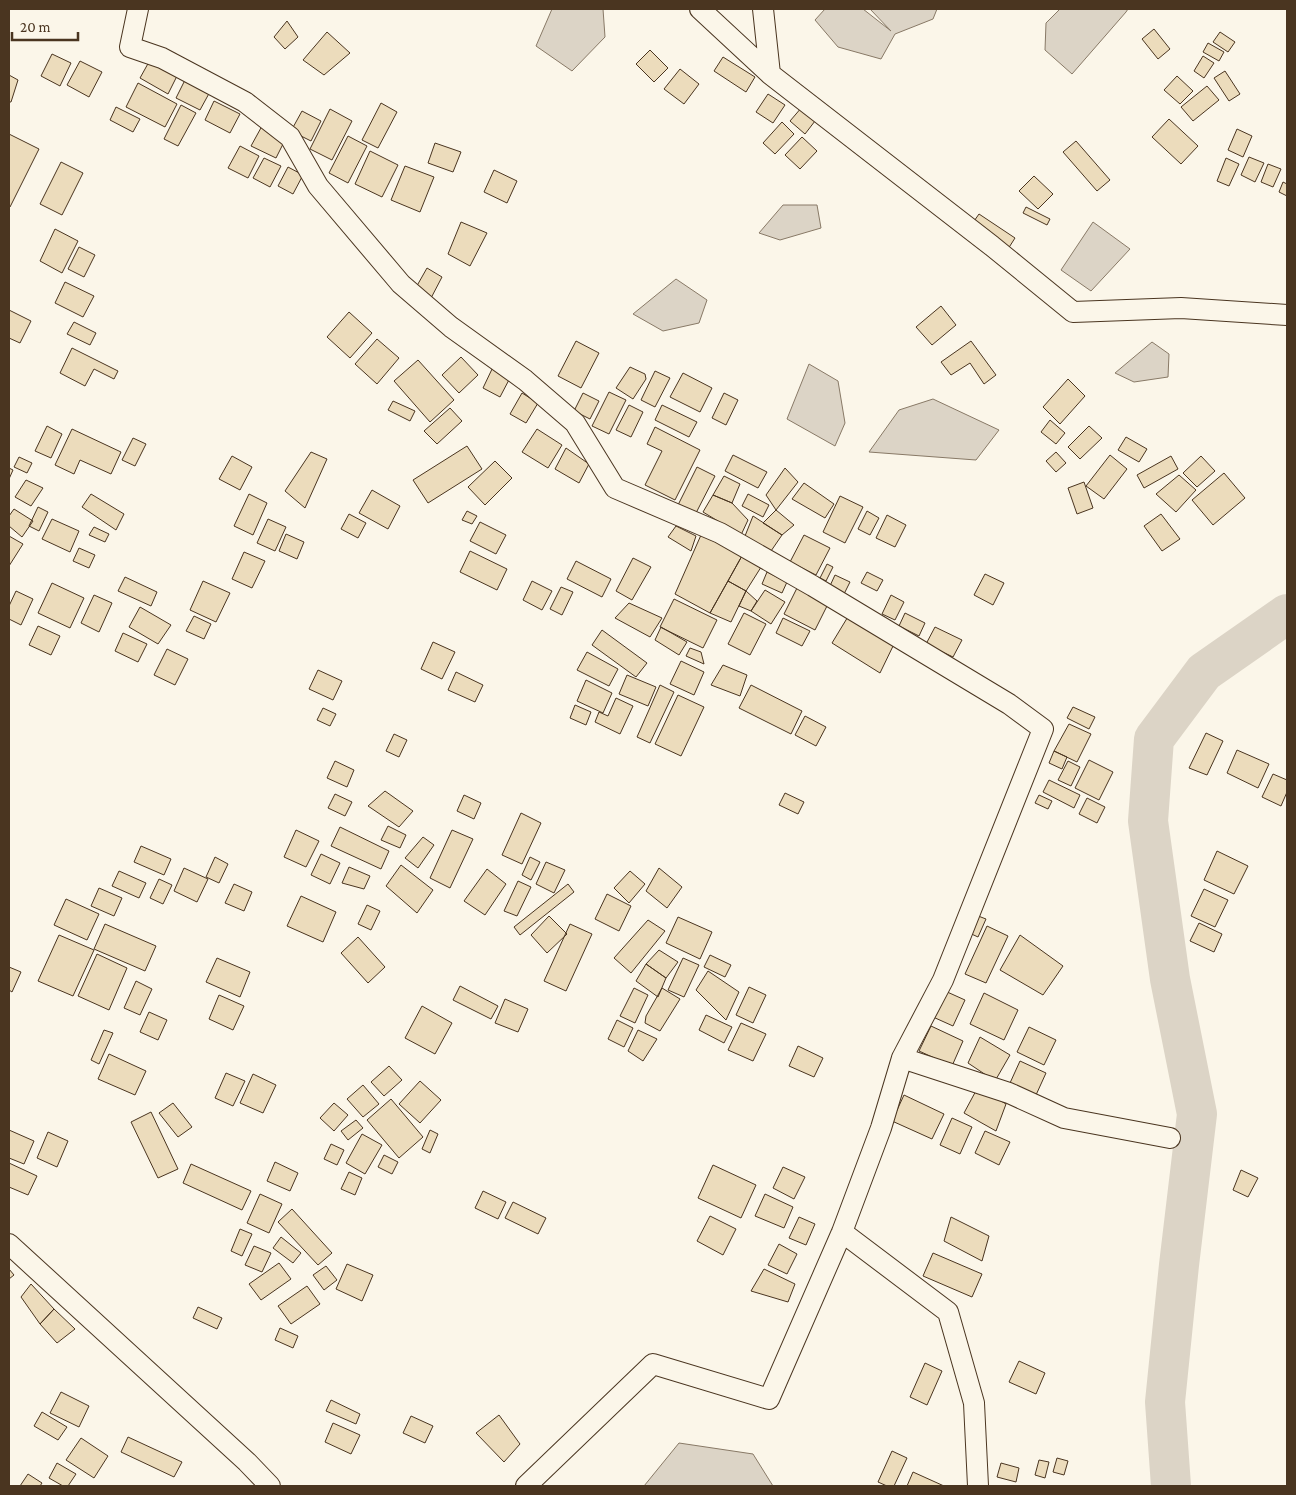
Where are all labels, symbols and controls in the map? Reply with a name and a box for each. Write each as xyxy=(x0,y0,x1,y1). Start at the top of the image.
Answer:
scale bar xyxy=(12,10,79,42)
text: 20 m xyxy=(20,19,51,35)

